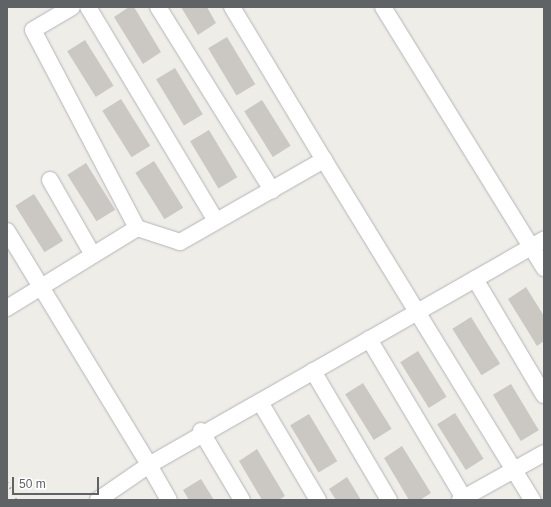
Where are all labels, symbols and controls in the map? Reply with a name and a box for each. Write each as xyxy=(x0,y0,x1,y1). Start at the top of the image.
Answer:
scale bar xyxy=(14,469,101,495)
text: 50 m xyxy=(19,477,46,491)

